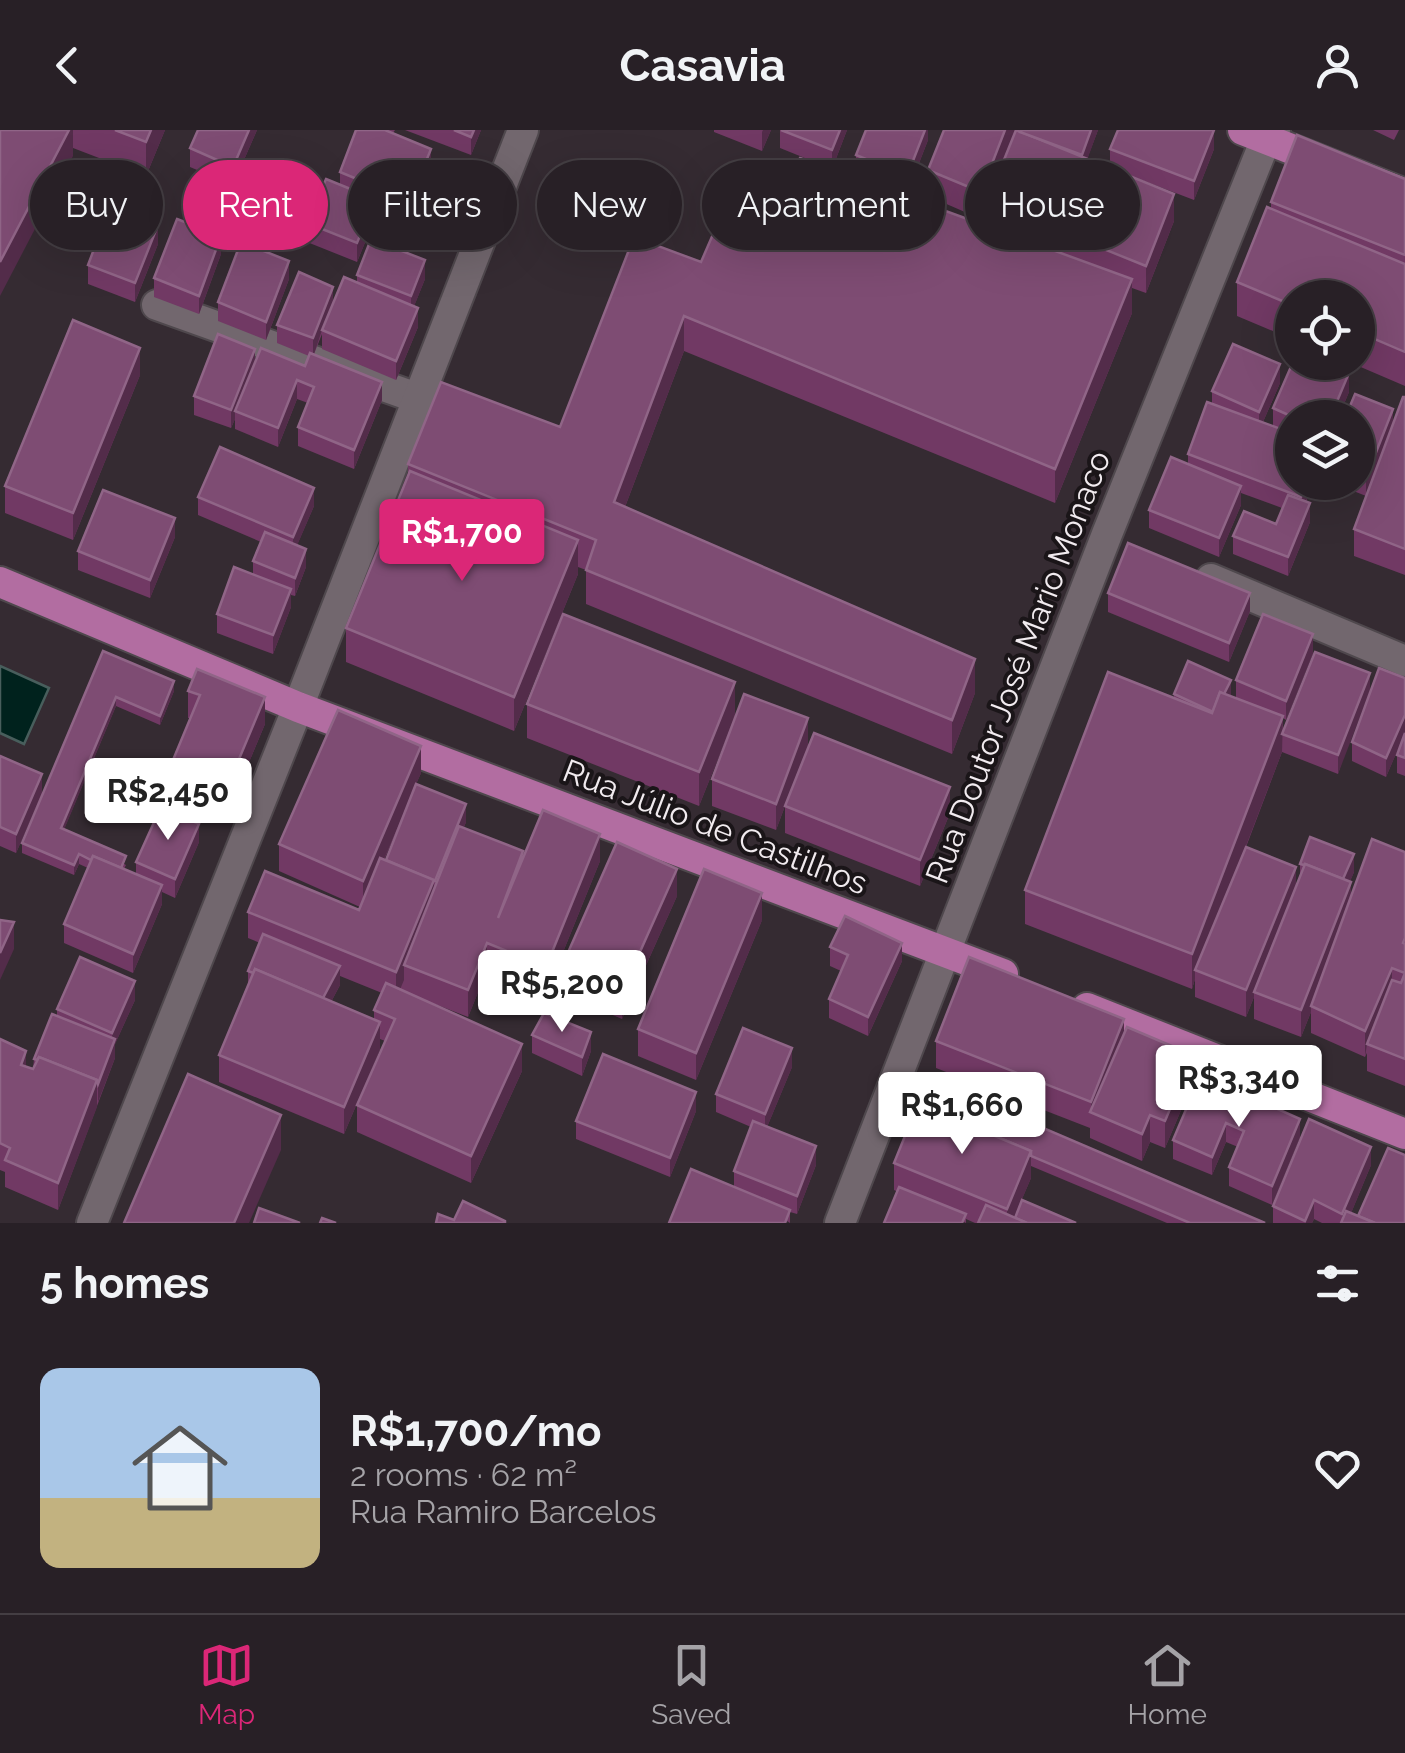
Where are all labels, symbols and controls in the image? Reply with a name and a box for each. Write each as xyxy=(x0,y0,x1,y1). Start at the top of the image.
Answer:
icon: back xyxy=(40,38,95,93)
icon: person xyxy=(1310,38,1365,93)
text: Casavia xyxy=(620,39,785,92)
chip: Buy xyxy=(30,160,163,250)
chip: Rent xyxy=(183,160,328,250)
chip: Filters xyxy=(348,160,517,250)
chip: New xyxy=(537,160,682,250)
chip: Apartment xyxy=(702,160,945,250)
chip: House xyxy=(965,160,1140,250)
map controls xyxy=(1275,280,1375,500)
button: locate xyxy=(1275,280,1375,380)
button: layers xyxy=(1275,400,1375,500)
street label: Rua Doutor José Mario Monaco xyxy=(918,445,1117,888)
pin: R$1,700 xyxy=(370,499,554,584)
text: R$1,700 xyxy=(401,513,523,550)
street label: Rua Júlio de Castilhos xyxy=(558,751,872,902)
pin: R$2,450 xyxy=(76,758,260,843)
text: R$2,450 xyxy=(107,772,229,809)
pin: R$5,200 xyxy=(470,950,654,1035)
text: R$5,200 xyxy=(500,964,624,1001)
pin: R$3,340 xyxy=(1147,1045,1331,1130)
text: R$3,340 xyxy=(1178,1059,1300,1096)
pin: R$1,660 xyxy=(870,1072,1054,1157)
text: R$1,660 xyxy=(900,1086,1024,1123)
icon: filters xyxy=(1310,1256,1365,1311)
text: 5 homes xyxy=(40,1259,209,1308)
text: R$1,700/mo xyxy=(350,1407,601,1456)
icon: home xyxy=(120,1408,240,1528)
icon: heart xyxy=(1310,1441,1365,1496)
text: 2 rooms · 62 m² xyxy=(350,1456,577,1493)
text: Rua Ramiro Barcelos xyxy=(350,1493,657,1530)
tab: Map xyxy=(198,1638,255,1731)
tab: Saved xyxy=(651,1638,731,1731)
tab: Home xyxy=(1128,1638,1207,1731)

